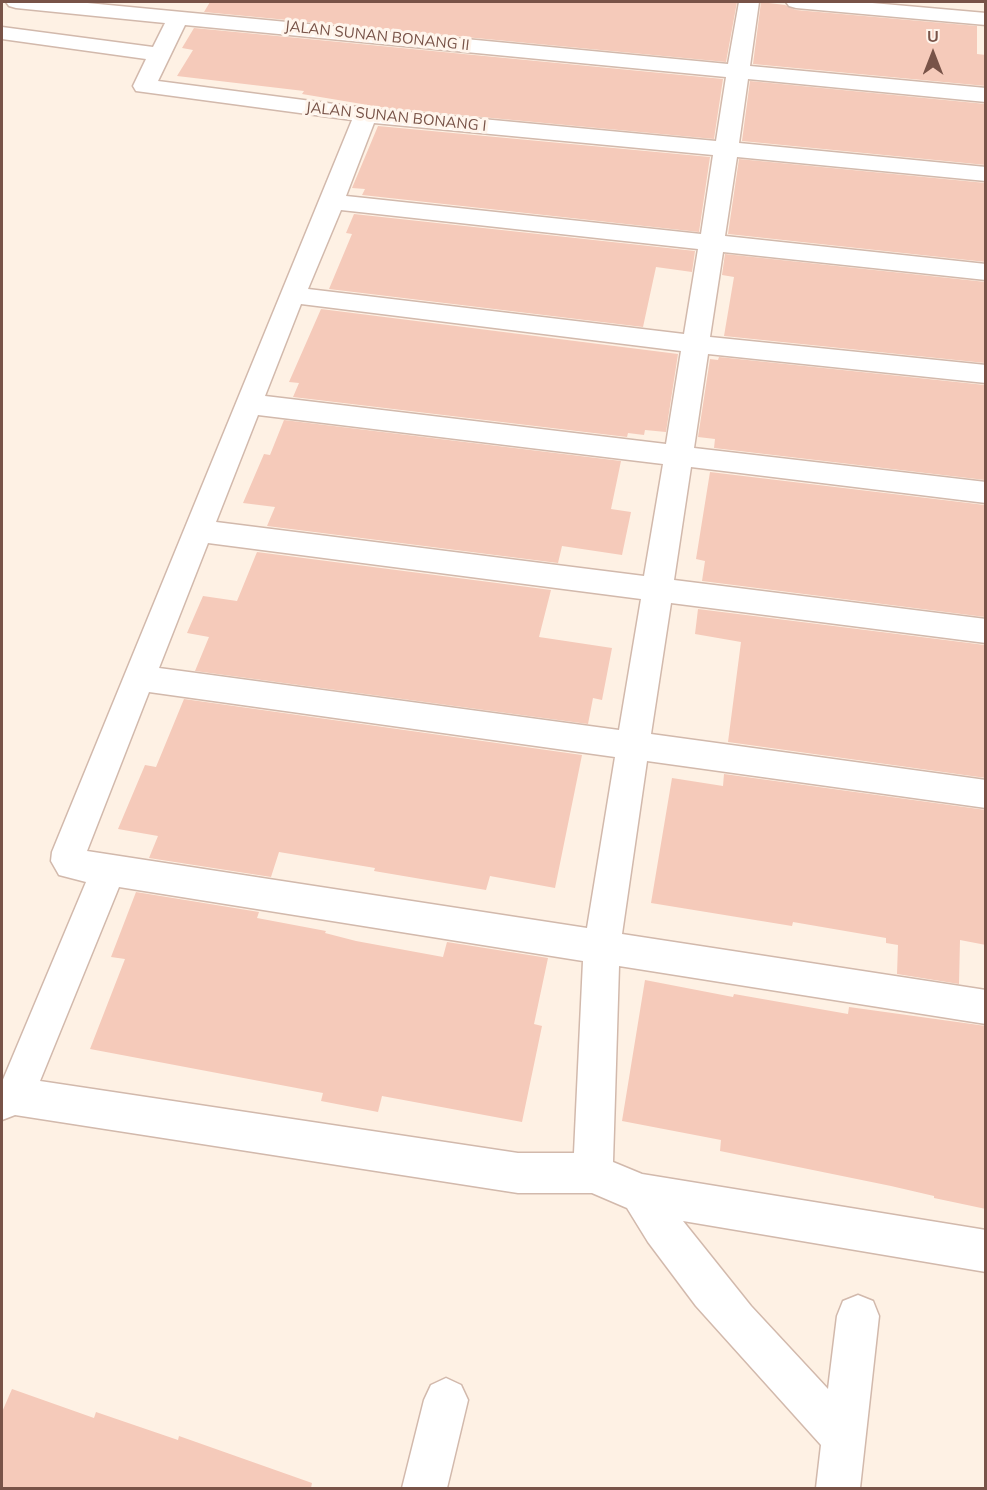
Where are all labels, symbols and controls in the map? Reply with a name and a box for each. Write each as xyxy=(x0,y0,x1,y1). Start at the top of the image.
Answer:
street label: JALAN SUNAN BONANG II xyxy=(284,17,470,55)
north arrow xyxy=(903,24,963,84)
text: U xyxy=(927,26,939,46)
street label: JALAN SUNAN BONANG I xyxy=(305,99,487,135)

